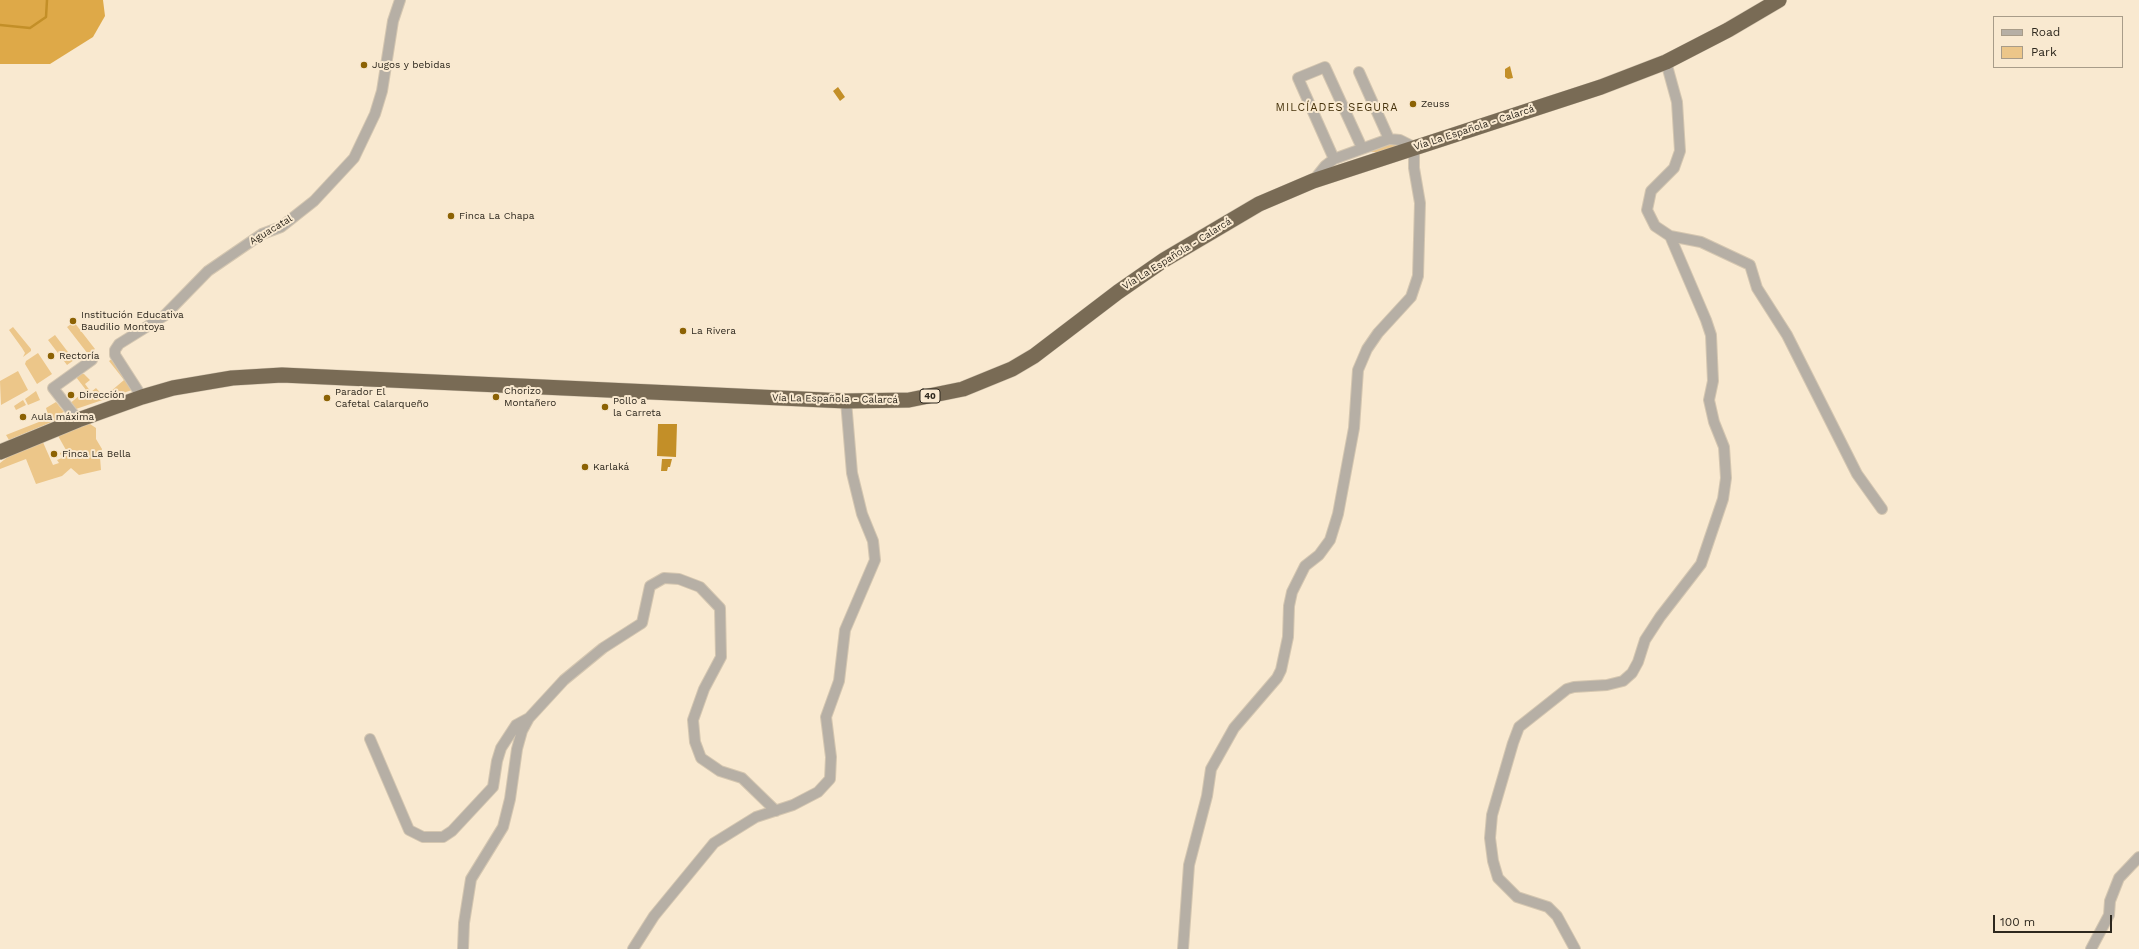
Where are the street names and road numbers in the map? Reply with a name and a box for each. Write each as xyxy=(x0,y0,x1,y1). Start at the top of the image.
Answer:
street label: Vía La Española - Calarcá xyxy=(1412,103,1536,153)
street label: Aguacatal xyxy=(247,213,295,247)
street label: Vía La Española - Calarcá xyxy=(1120,216,1234,292)
road number: 40 xyxy=(920,389,940,403)
street label: Vía La Española - Calarcá xyxy=(772,392,898,406)

